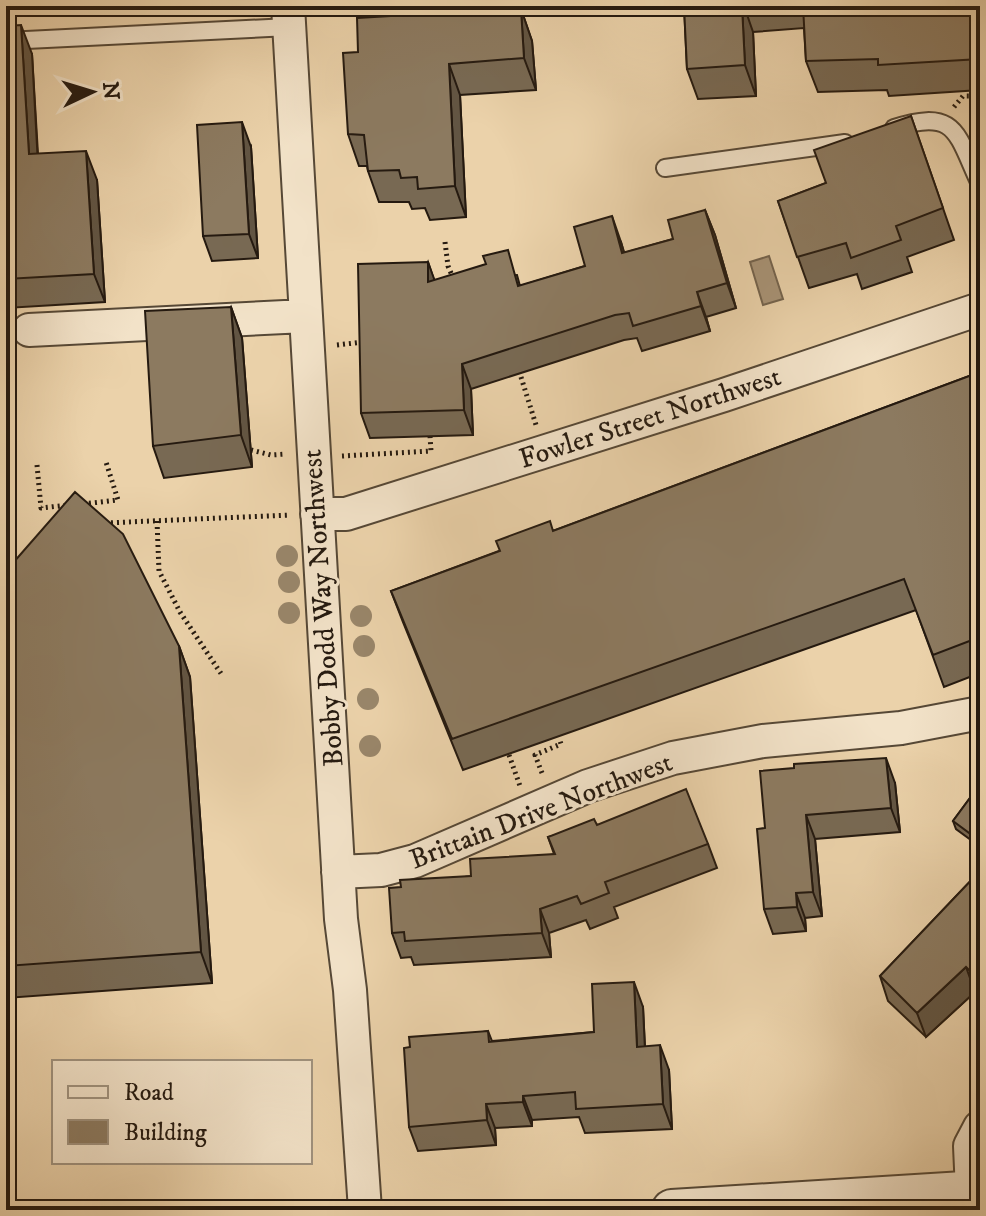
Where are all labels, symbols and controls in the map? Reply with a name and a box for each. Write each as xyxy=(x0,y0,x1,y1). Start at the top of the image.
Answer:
north arrow xyxy=(52,52,132,132)
text: N xyxy=(96,81,125,101)
street label: Fowler Street Northwest xyxy=(515,359,785,477)
street label: Bobby Dodd Way Northwest xyxy=(294,448,352,768)
street label: Brittain Drive Northwest xyxy=(405,745,677,877)
legend xyxy=(52,1060,312,1164)
text: Road xyxy=(124,1078,174,1108)
text: Building xyxy=(124,1118,207,1148)

